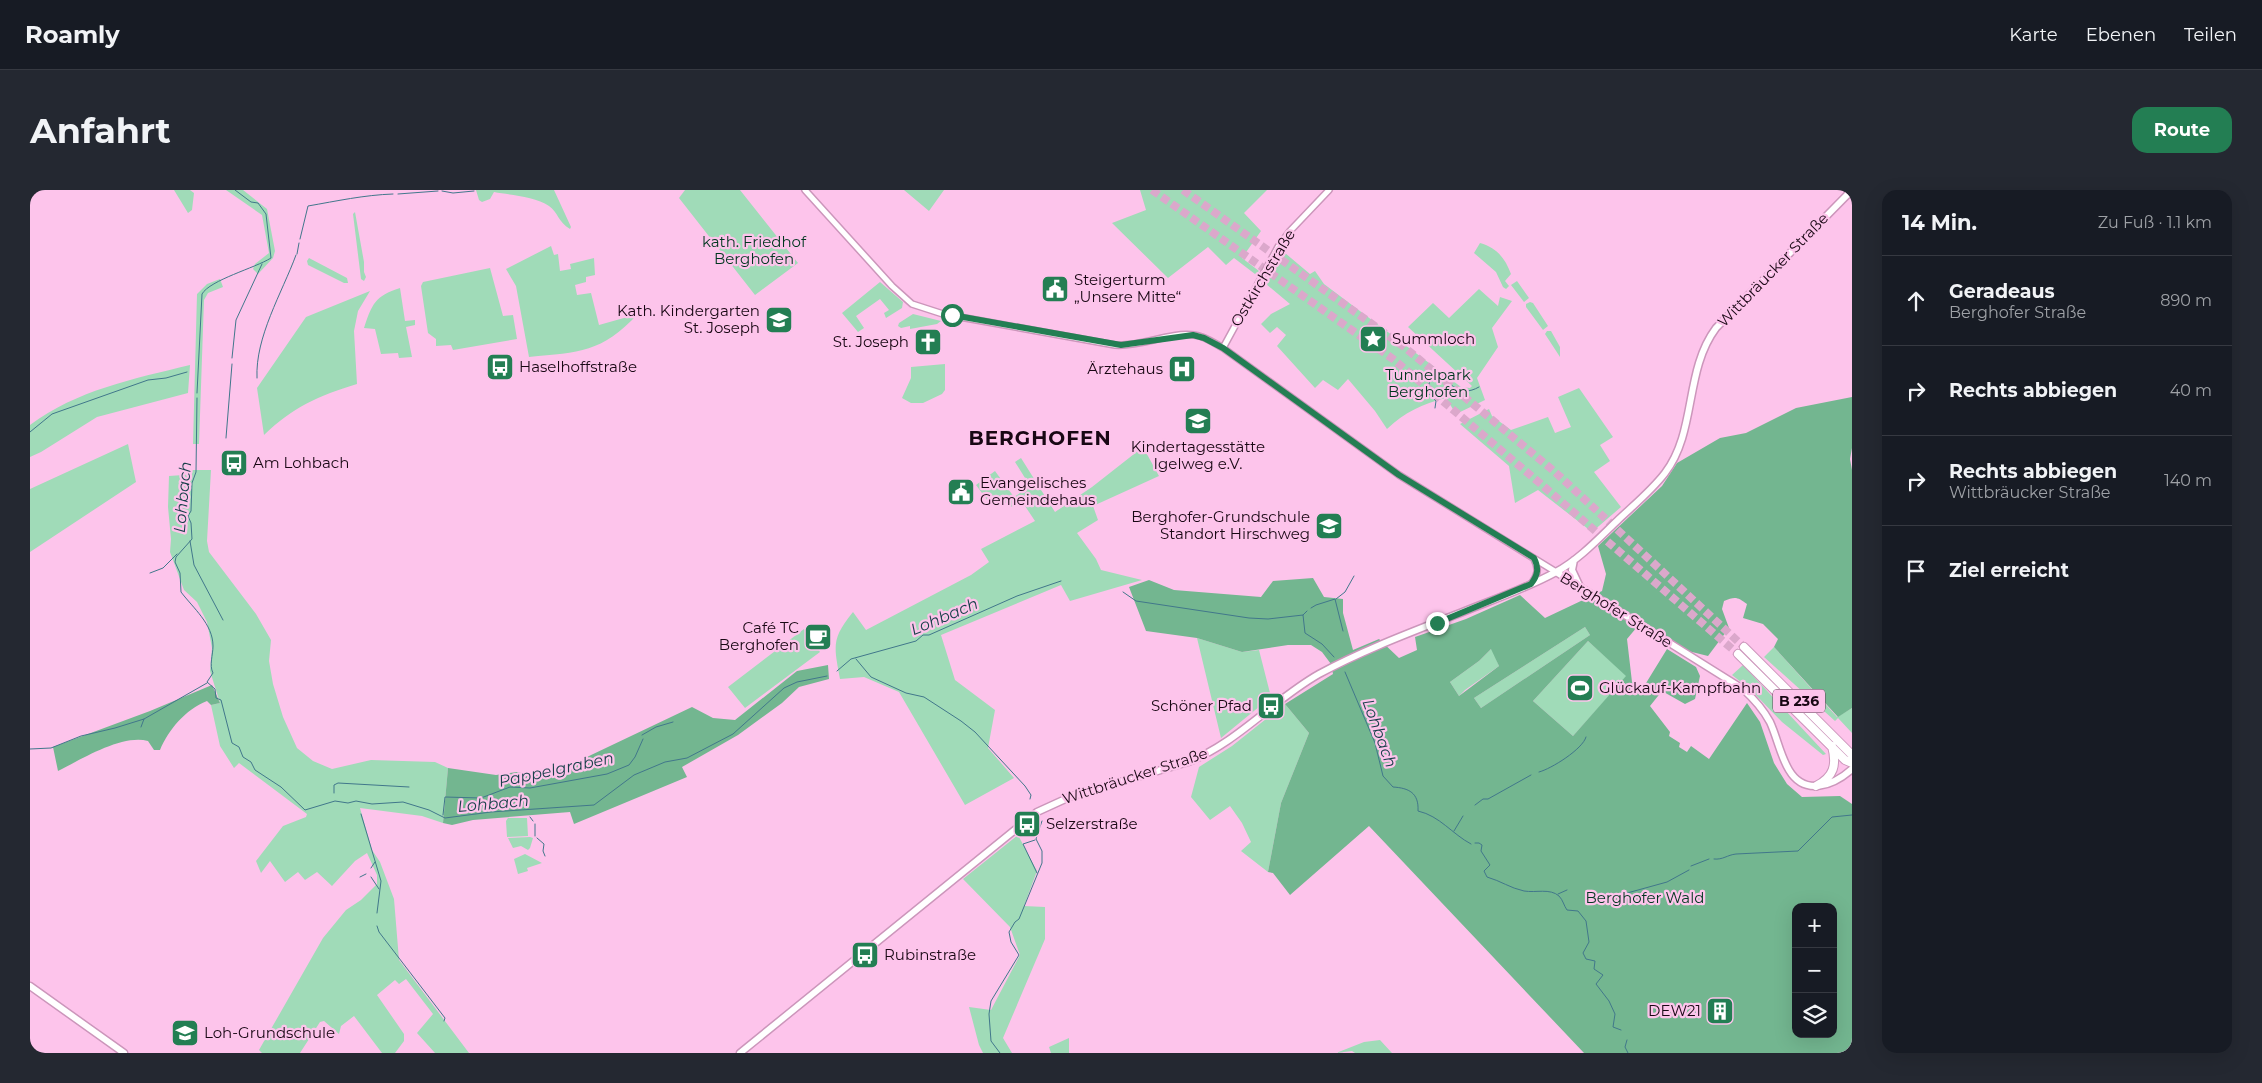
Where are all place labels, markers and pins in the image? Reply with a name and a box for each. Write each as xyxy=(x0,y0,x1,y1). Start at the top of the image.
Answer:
place label: Steigerturm „Unsere Mitte“ xyxy=(1074,270,1181,306)
public building icon: Steigerturm „Unsere Mitte“ xyxy=(1040,274,1070,304)
place label: Kath. Kindergarten St. Joseph xyxy=(617,301,760,337)
school or university icon: Kath. Kindergarten St. Joseph xyxy=(764,305,794,335)
place icon: Summloch xyxy=(1358,324,1388,354)
church icon: St. Joseph xyxy=(913,327,943,357)
place label: Summloch xyxy=(1392,329,1475,348)
place label: St. Joseph xyxy=(833,332,909,351)
bus stop icon: Haselhoffstraße xyxy=(485,352,515,382)
hospital icon: Ärztehaus xyxy=(1167,354,1197,384)
place label: Haselhoffstraße xyxy=(519,357,637,376)
place label: Ärztehaus xyxy=(1087,359,1163,378)
school or university icon: Kindertagesstätte Igelweg e.V. xyxy=(1183,406,1213,436)
place label: Kindertagesstätte Igelweg e.V. xyxy=(1131,437,1265,473)
bus stop icon: Am Lohbach xyxy=(219,448,249,478)
place label: Am Lohbach xyxy=(253,453,349,472)
place label: Evangelisches Gemeindehaus xyxy=(980,473,1095,509)
public building icon: Evangelisches Gemeindehaus xyxy=(946,477,976,507)
place label: Berghofer-Grundschule Standort Hirschweg xyxy=(1131,507,1310,543)
school or university icon: Berghofer-Grundschule Standort Hirschweg xyxy=(1314,511,1344,541)
place label: Café TC Berghofen xyxy=(719,618,799,654)
cafe icon: Café TC Berghofen xyxy=(803,622,833,652)
sports icon: Glückauf-Kampfbahn xyxy=(1565,673,1595,703)
place label: Glückauf-Kampfbahn xyxy=(1599,678,1761,697)
bus stop icon: Schöner Pfad xyxy=(1256,691,1286,721)
place label: Schöner Pfad xyxy=(1151,696,1252,715)
bus stop icon: Selzerstraße xyxy=(1012,809,1042,839)
place label: Selzerstraße xyxy=(1046,814,1138,833)
bus stop icon: Rubinstraße xyxy=(850,940,880,970)
place label: Rubinstraße xyxy=(884,945,976,964)
building icon: DEW21 xyxy=(1705,996,1735,1026)
place label: DEW21 xyxy=(1648,1001,1701,1020)
school or university icon: Loh-Grundschule xyxy=(170,1018,200,1048)
place label: Loh-Grundschule xyxy=(204,1023,335,1042)

